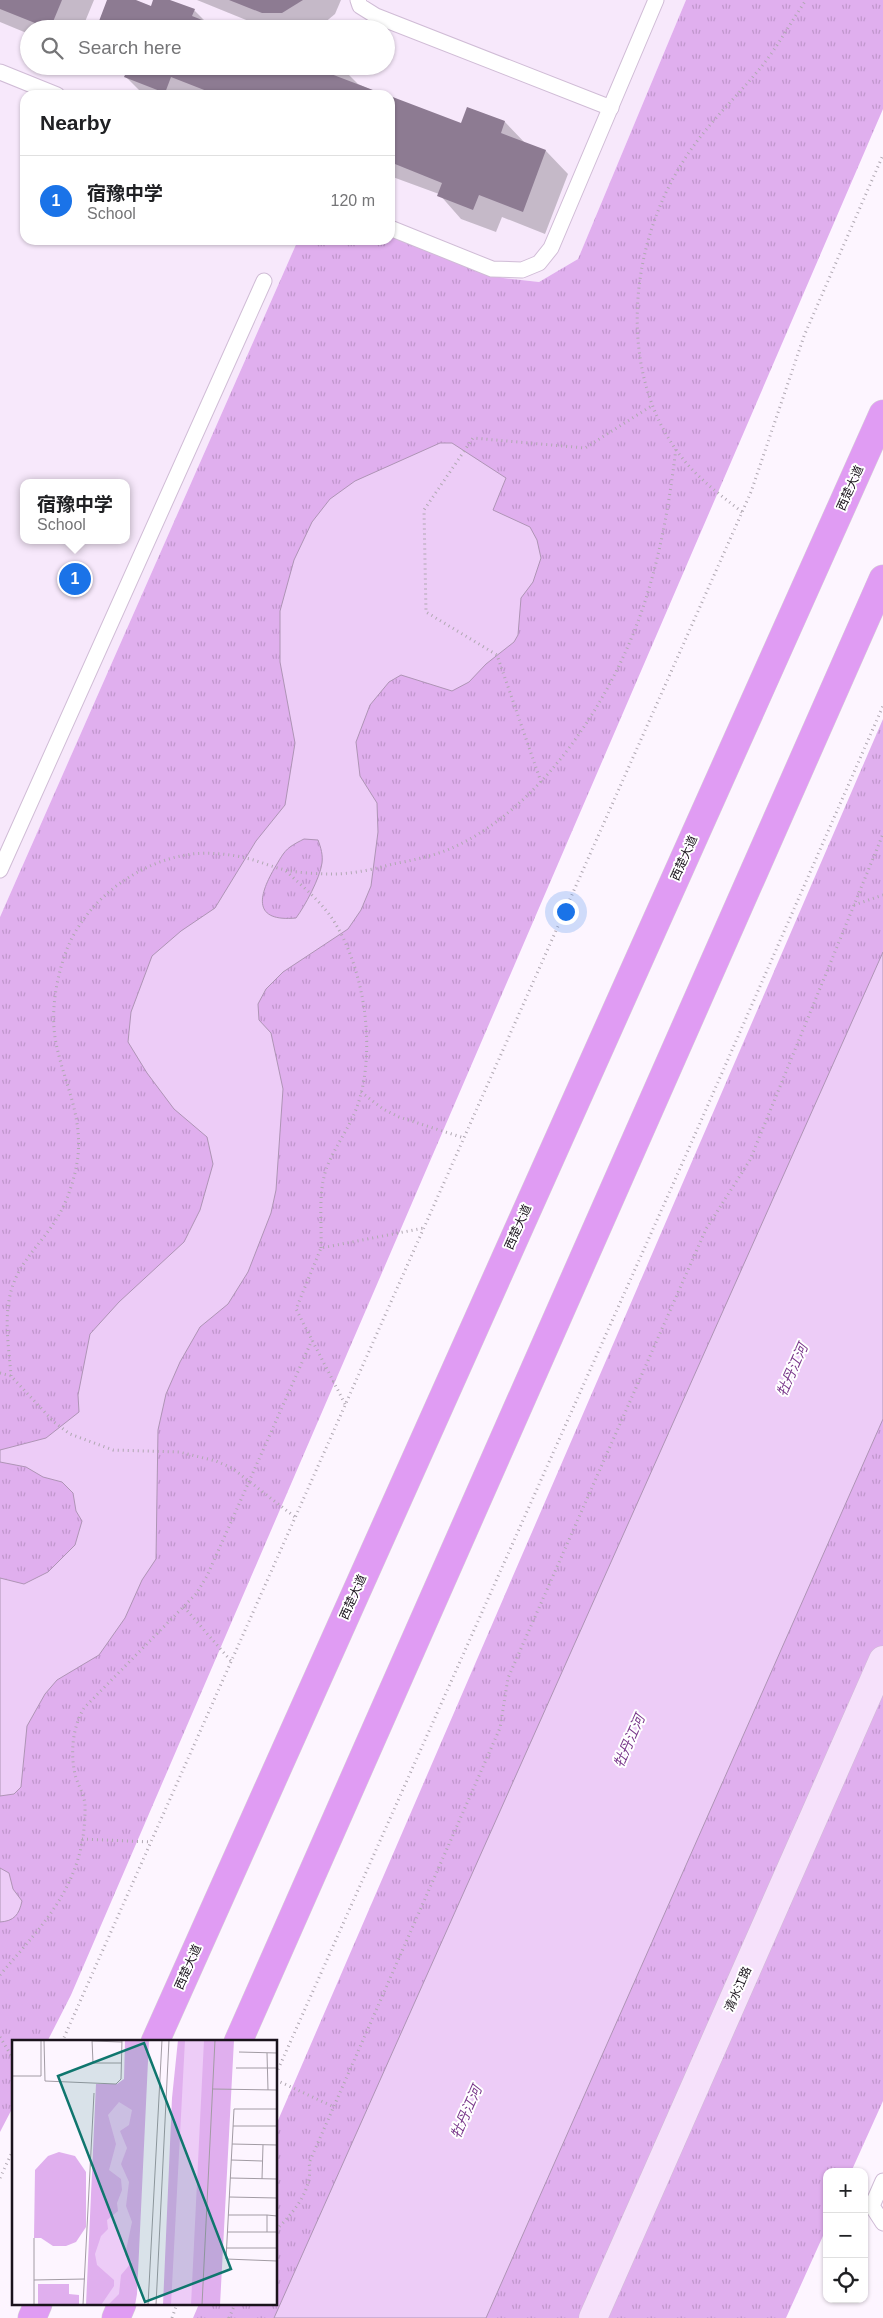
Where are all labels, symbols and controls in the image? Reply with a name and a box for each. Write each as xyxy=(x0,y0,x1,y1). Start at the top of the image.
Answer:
search box xyxy=(20,20,395,75)
icon: search xyxy=(38,34,66,62)
text: Search here xyxy=(78,37,182,58)
text: Nearby xyxy=(40,111,111,134)
text: 宿豫中学 xyxy=(87,183,163,204)
text: 1 xyxy=(52,192,60,209)
text: 120 m xyxy=(331,192,375,209)
text: School xyxy=(87,205,136,222)
street label: 西楚大道 xyxy=(834,463,866,513)
popup xyxy=(20,479,130,544)
text: 宿豫中学 xyxy=(37,494,113,515)
text: School xyxy=(37,516,86,533)
pin: 1 xyxy=(59,560,91,598)
street label: 西楚大道 xyxy=(668,833,700,883)
your location xyxy=(553,899,579,925)
street label: 西楚大道 xyxy=(502,1202,534,1252)
water label: 牡丹江河 xyxy=(773,1338,812,1399)
street label: 西楚大道 xyxy=(337,1572,369,1622)
water label: 牡丹江河 xyxy=(610,1709,649,1770)
street label: 西楚大道 xyxy=(172,1942,204,1992)
street label: 清水江路 xyxy=(722,1964,754,2014)
inset map xyxy=(12,2040,278,2306)
water label: 牡丹江河 xyxy=(447,2080,486,2141)
map controls xyxy=(823,2168,868,2303)
button: + xyxy=(823,2168,868,2213)
button: − xyxy=(823,2213,868,2258)
button: locate xyxy=(823,2258,868,2303)

